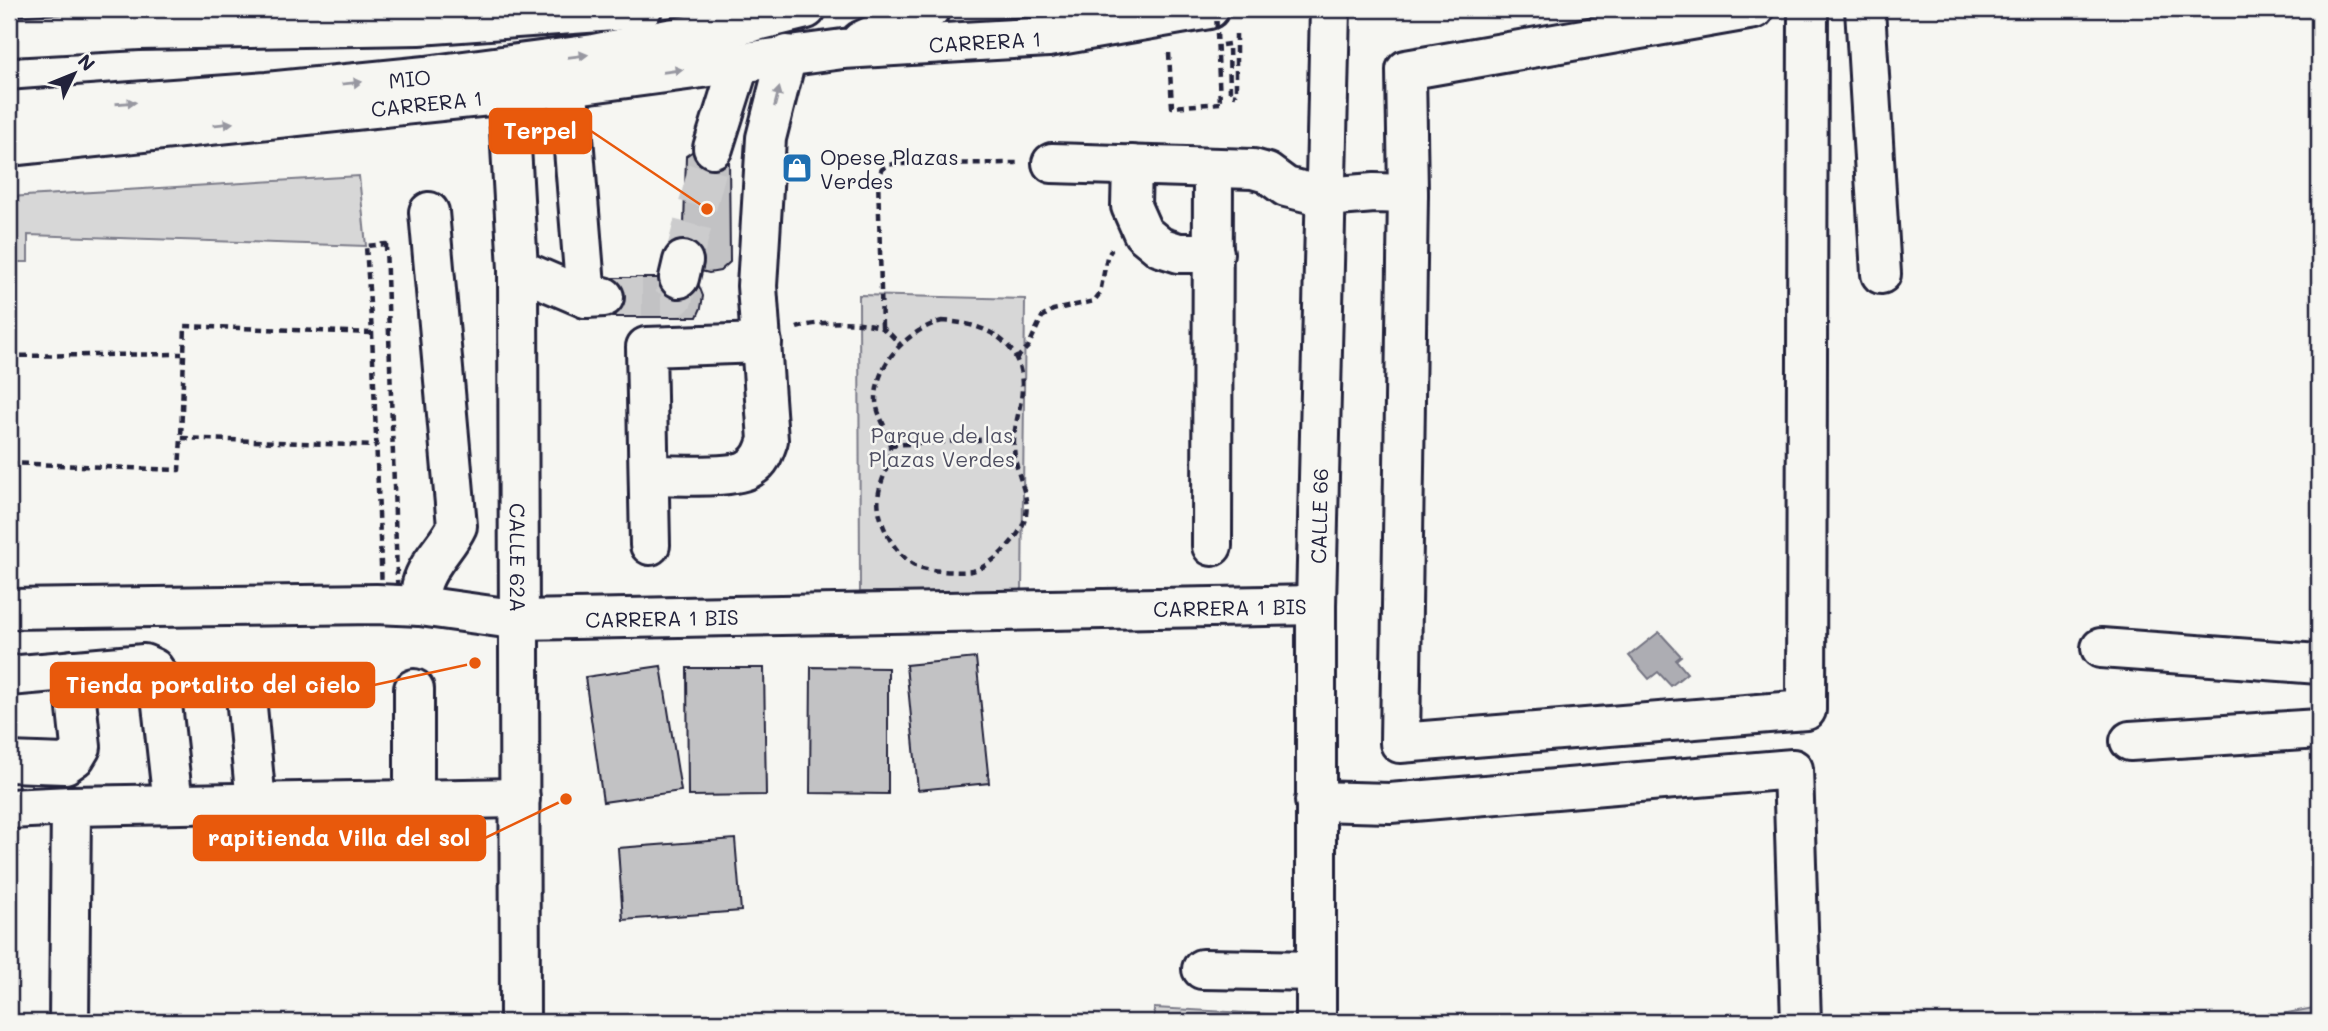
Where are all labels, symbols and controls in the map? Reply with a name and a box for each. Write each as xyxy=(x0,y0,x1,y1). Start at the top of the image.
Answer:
street label: CARRERA 1 xyxy=(928,24,1042,57)
north arrow xyxy=(38,38,108,108)
text: N xyxy=(73,48,101,76)
one-way arrow xyxy=(567,51,589,62)
street label: MIO xyxy=(387,62,432,93)
one-way arrow xyxy=(662,65,684,76)
one-way arrow xyxy=(342,78,364,89)
street label: CARRERA 1 xyxy=(369,83,484,122)
one-way arrow xyxy=(772,86,783,108)
one-way arrow xyxy=(115,97,137,108)
callout: Terpel xyxy=(490,109,591,153)
text: Terpel xyxy=(503,115,577,145)
one-way arrow xyxy=(212,118,234,129)
place label: Opese Plazas Verdes xyxy=(820,143,959,194)
shop icon: Opese Plazas Verdes xyxy=(780,151,814,185)
park label: Parque de las Plazas Verdes xyxy=(869,421,1015,472)
street label: CALLE 66 xyxy=(1303,468,1333,564)
street label: CALLE 62A xyxy=(505,503,532,612)
street label: CARRERA 1 BIS xyxy=(1153,592,1307,622)
street label: CARRERA 1 BIS xyxy=(585,602,739,632)
callout: Tienda portalito del cielo xyxy=(51,663,374,707)
text: Tienda portalito del cielo xyxy=(66,669,360,699)
callout: rapitienda Villa del sol xyxy=(194,816,485,860)
text: rapitienda Villa del sol xyxy=(208,822,470,852)

